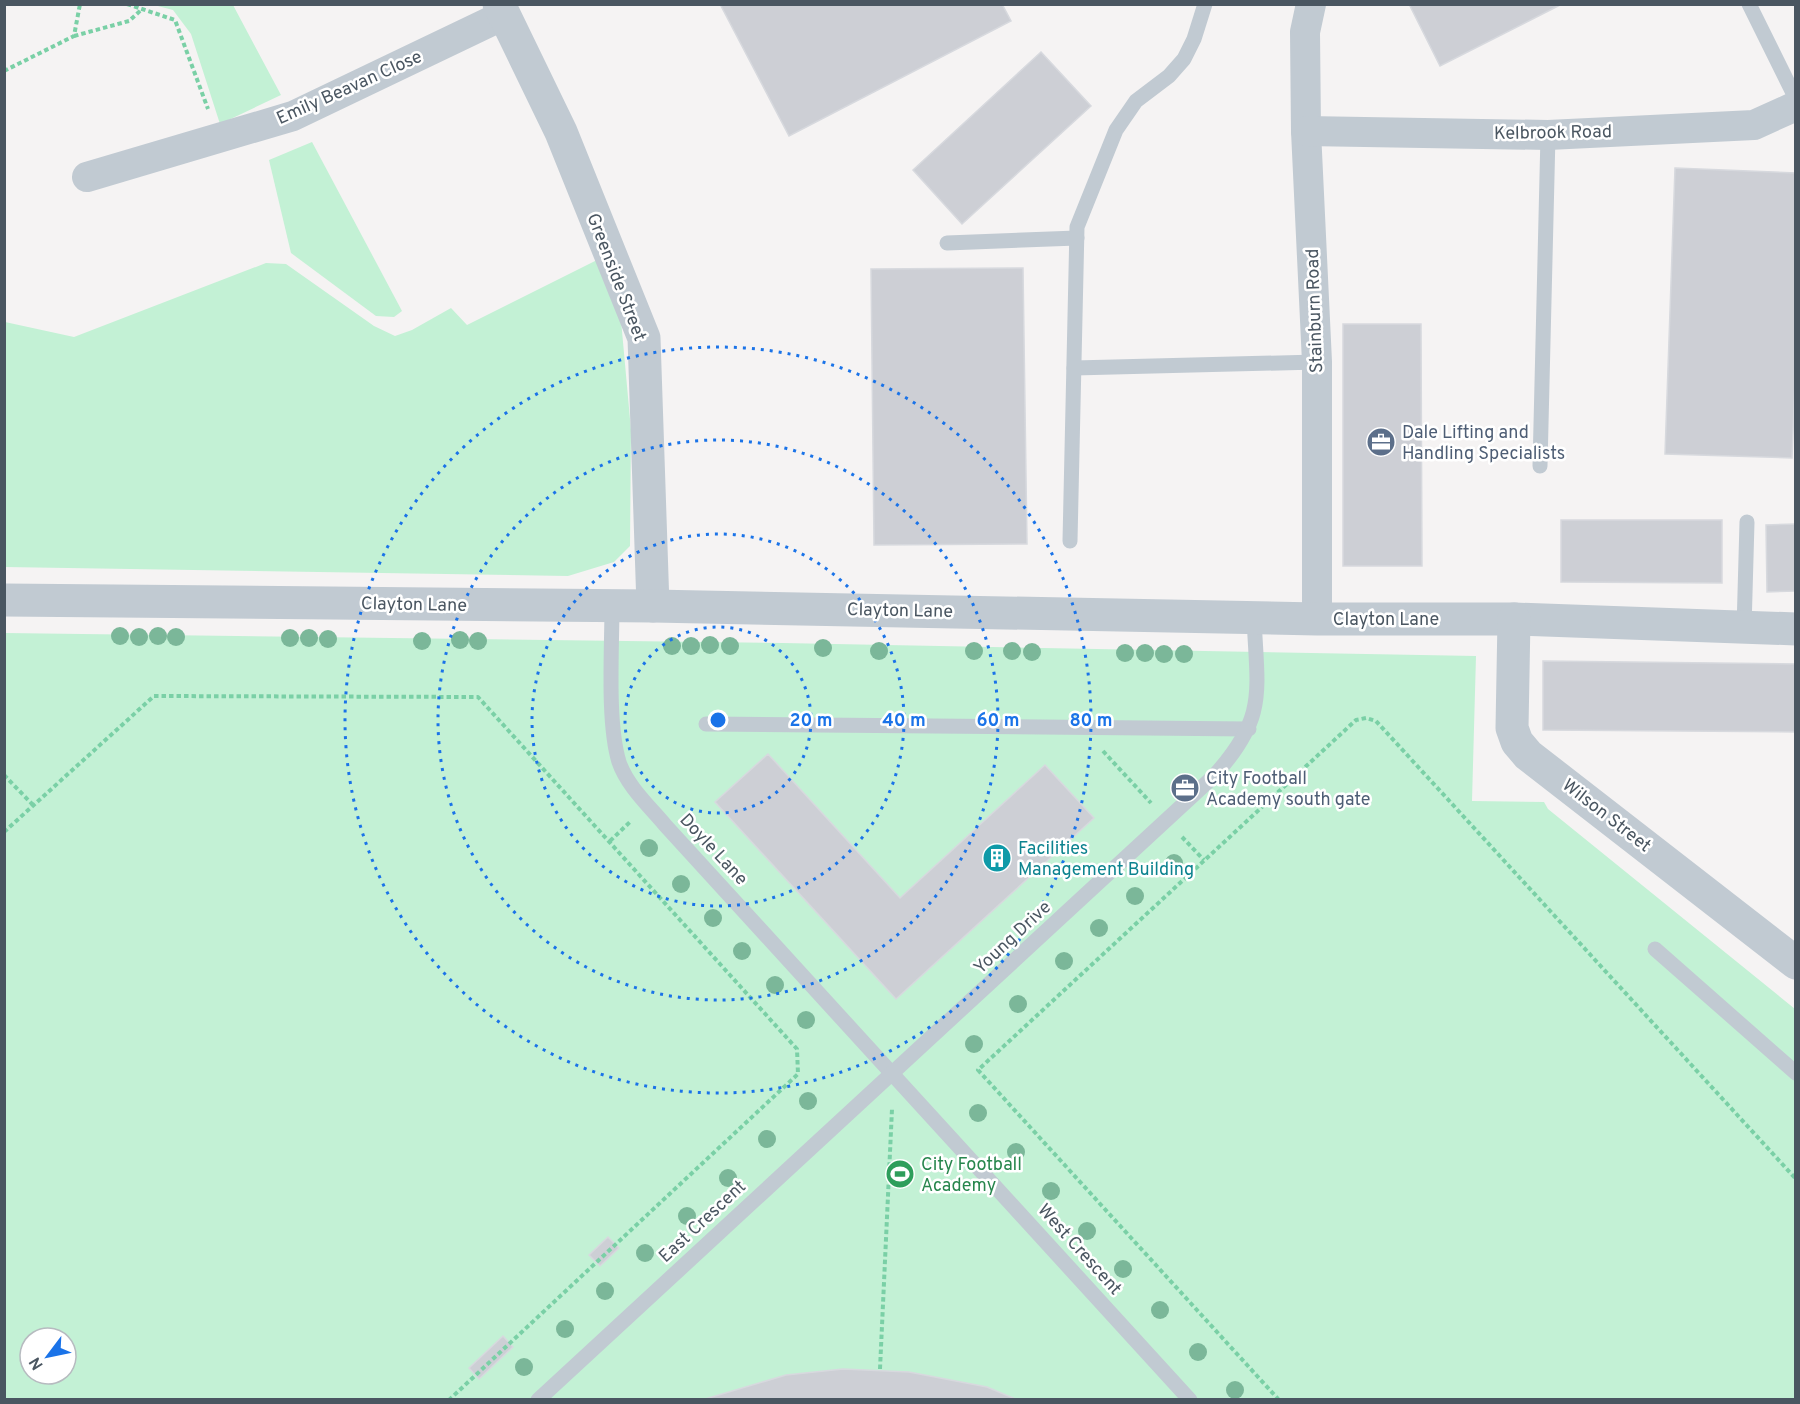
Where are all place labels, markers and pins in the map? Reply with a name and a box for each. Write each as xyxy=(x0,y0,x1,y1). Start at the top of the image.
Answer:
place label: Dale Lifting and Handling Specialists xyxy=(1402,422,1565,466)
office icon: Dale Lifting and Handling Specialists xyxy=(1365,426,1397,458)
centre of rings xyxy=(708,710,728,730)
place label: City Football Academy south gate xyxy=(1206,768,1371,812)
office icon: City Football Academy south gate xyxy=(1169,772,1201,804)
place label: Facilities Management Building xyxy=(1018,838,1194,882)
building icon: Facilities Management Building xyxy=(981,842,1013,874)
place label: City Football Academy xyxy=(921,1154,1022,1198)
sports icon: City Football Academy xyxy=(884,1158,916,1190)

